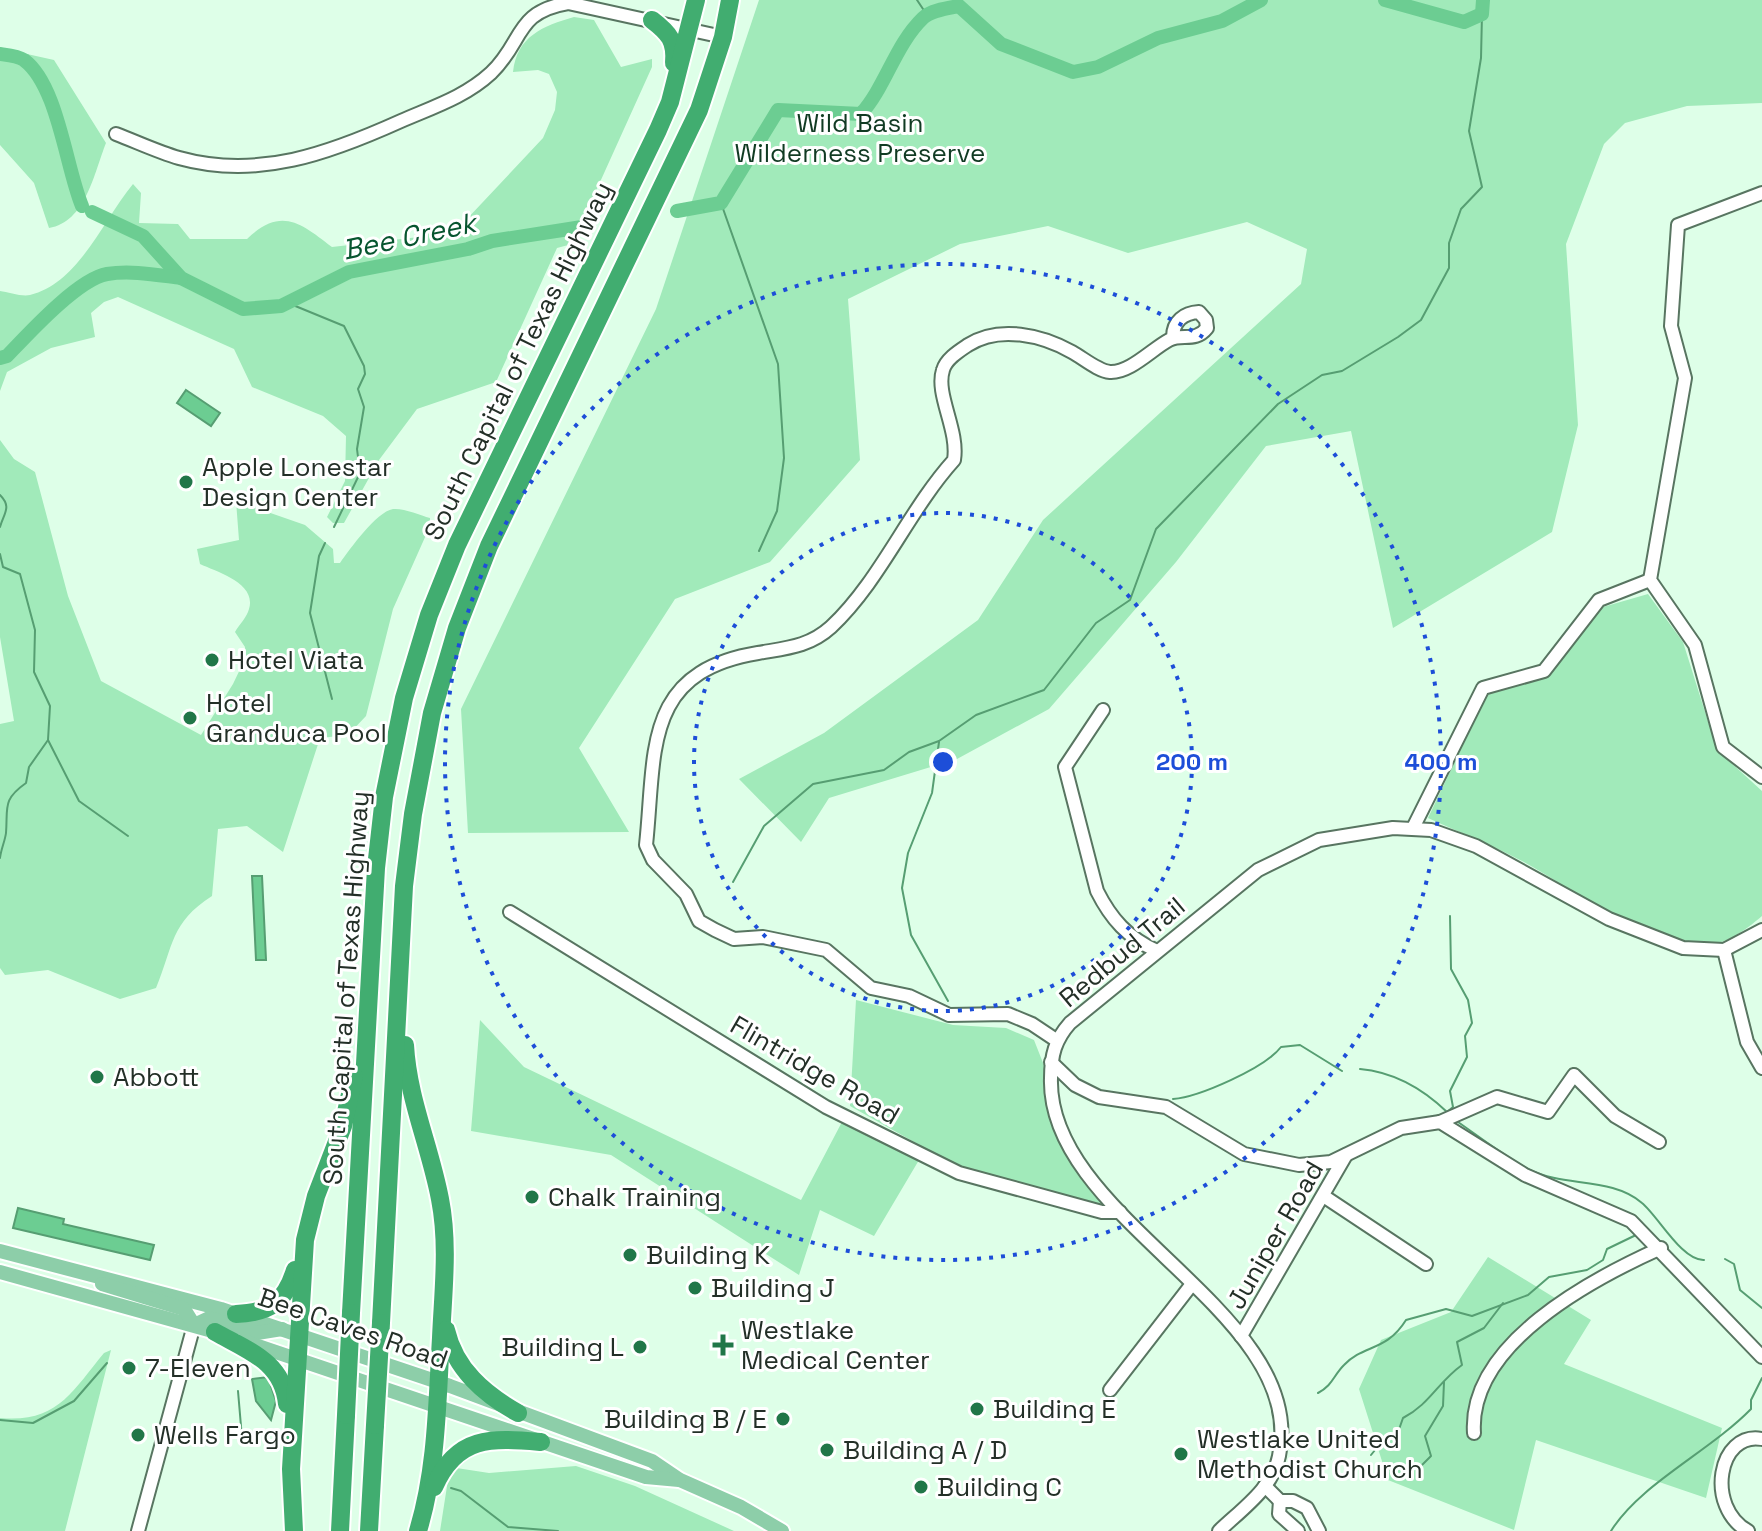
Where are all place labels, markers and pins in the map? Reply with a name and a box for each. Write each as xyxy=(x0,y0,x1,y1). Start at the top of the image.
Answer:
place label: Apple Lonestar Design Center xyxy=(202,450,392,514)
marker: Apple Lonestar Design Center xyxy=(177,473,195,491)
place label: Hotel Viata xyxy=(228,643,364,677)
marker: Hotel Viata xyxy=(203,651,221,669)
place label: Hotel Granduca Pool xyxy=(206,686,387,750)
marker: Hotel Granduca Pool xyxy=(181,709,199,727)
centre of rings xyxy=(929,748,957,776)
place label: Abbott xyxy=(113,1060,199,1094)
marker: Abbott xyxy=(88,1068,106,1086)
place label: Chalk Training xyxy=(548,1180,721,1214)
marker: Chalk Training xyxy=(523,1188,541,1206)
place label: Building K xyxy=(646,1238,770,1272)
marker: Building K xyxy=(621,1246,639,1264)
place label: Building J xyxy=(711,1271,835,1305)
marker: Building J xyxy=(686,1279,704,1297)
place label: Westlake Medical Center xyxy=(741,1313,930,1377)
place label: Building L xyxy=(502,1330,624,1364)
marker: Westlake Medical Center xyxy=(712,1334,734,1356)
marker: Building L xyxy=(631,1338,649,1356)
place label: 7-Eleven xyxy=(145,1351,251,1385)
marker: 7-Eleven xyxy=(120,1359,138,1377)
place label: Building E xyxy=(993,1392,1116,1426)
marker: Building E xyxy=(968,1400,986,1418)
place label: Building B / E xyxy=(604,1402,767,1436)
marker: Building B / E xyxy=(774,1410,792,1428)
place label: Wells Fargo xyxy=(154,1418,296,1452)
place label: Westlake United Methodist Church xyxy=(1197,1422,1423,1486)
marker: Wells Fargo xyxy=(129,1426,147,1444)
place label: Building A / D xyxy=(843,1433,1007,1467)
marker: Building A / D xyxy=(818,1441,836,1459)
marker: Westlake United Methodist Church xyxy=(1172,1445,1190,1463)
place label: Building C xyxy=(937,1470,1062,1504)
marker: Building C xyxy=(912,1478,930,1496)

